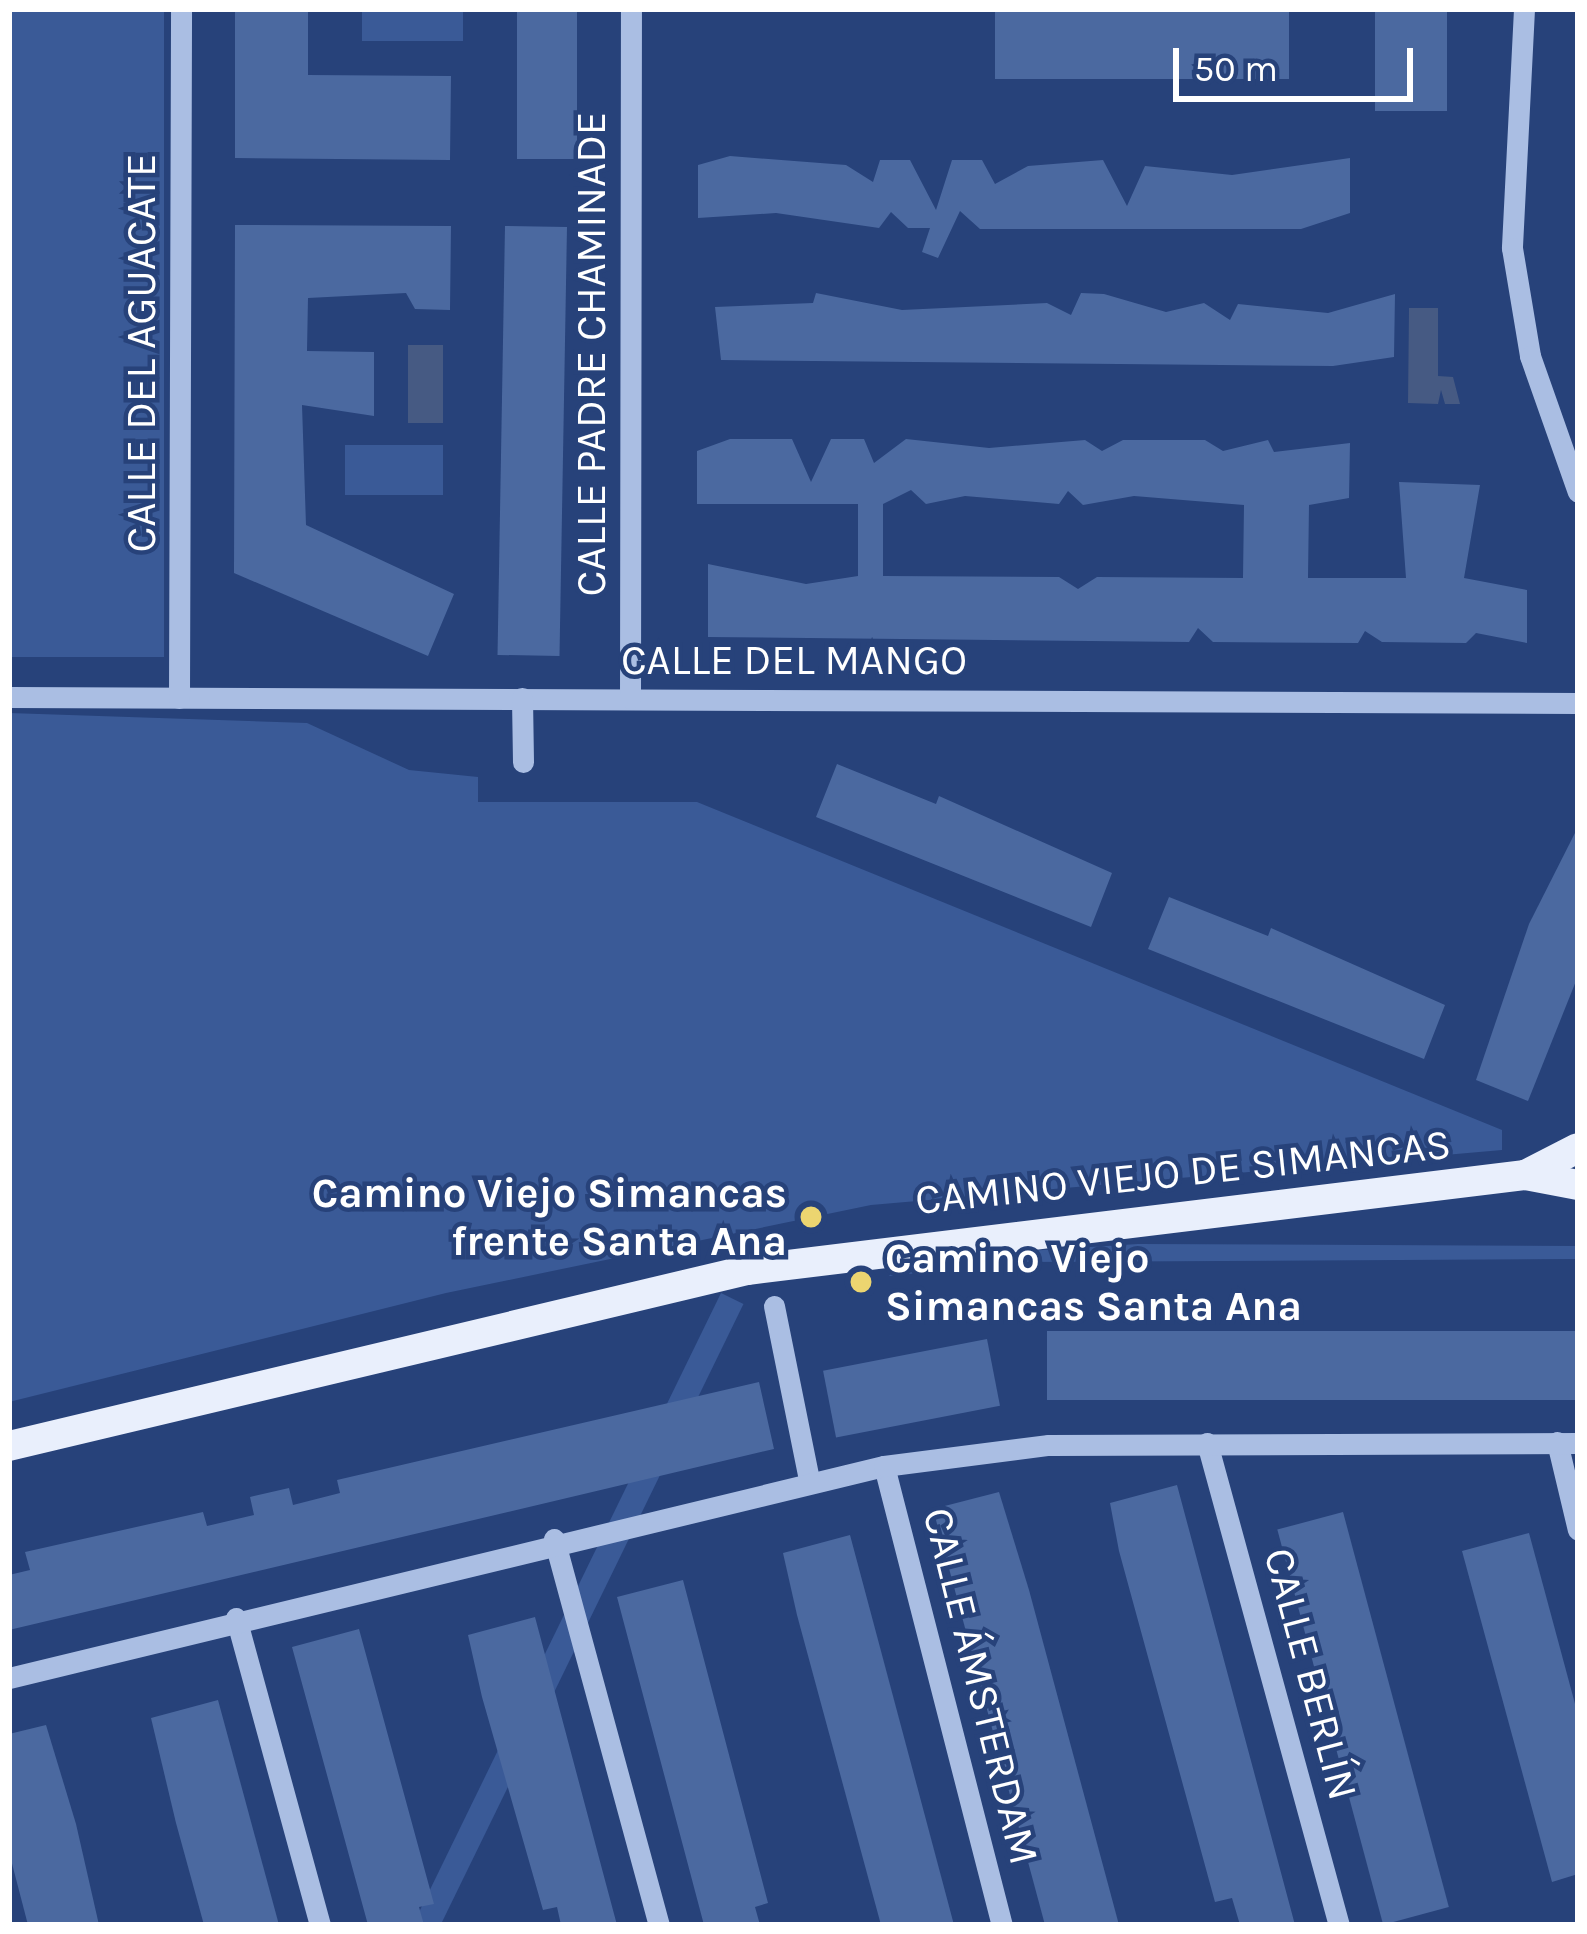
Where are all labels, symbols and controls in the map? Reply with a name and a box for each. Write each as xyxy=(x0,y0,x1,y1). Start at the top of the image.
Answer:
scale bar xyxy=(1179,24,1419,98)
text: 50 m xyxy=(1194,48,1278,90)
street label: CALLE PADRE CHAMINADE xyxy=(566,112,616,596)
street label: CALLE DEL AGUACATE xyxy=(116,153,166,553)
street label: CALLE DEL MANGO xyxy=(621,635,967,685)
street label: CAMINO VIEJO DE SIMANCAS xyxy=(913,1119,1453,1225)
place label: Camino Viejo Simancas frente Santa Ana xyxy=(312,1168,787,1266)
marker: Camino Viejo Simancas frente Santa Ana xyxy=(798,1204,824,1230)
place label: Camino Viejo Simancas Santa Ana xyxy=(885,1233,1302,1332)
marker: Camino Viejo Simancas Santa Ana xyxy=(848,1269,874,1295)
street label: CALLE ÁMSTERDAM xyxy=(912,1503,1050,1869)
street label: CALLE BERLÍN xyxy=(1253,1543,1369,1805)

